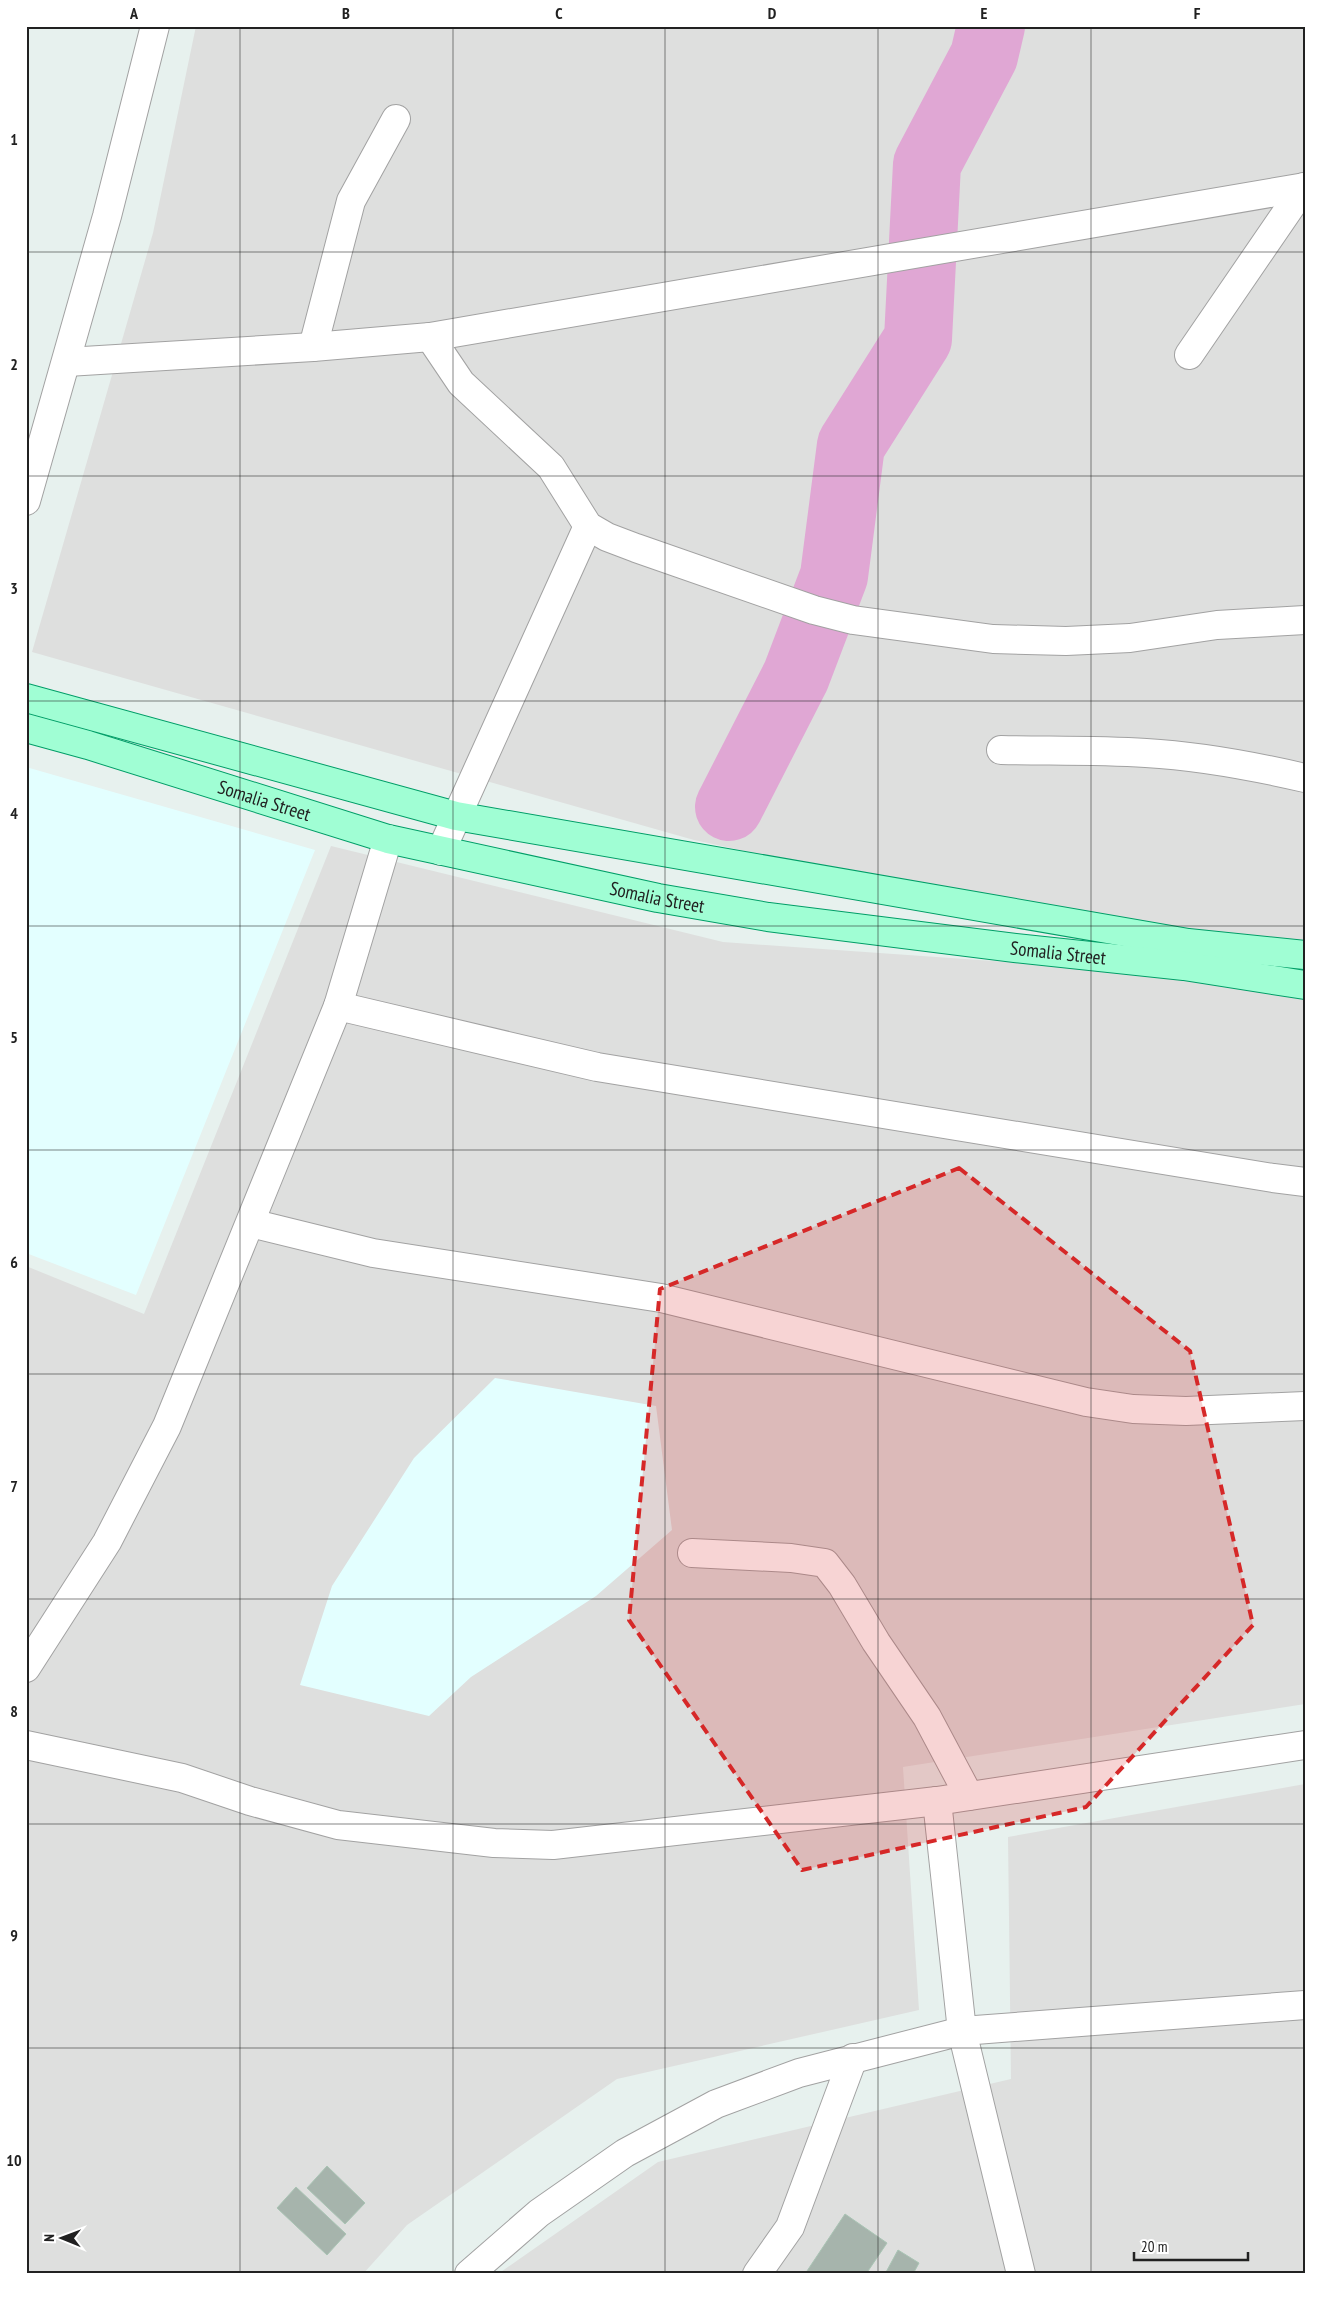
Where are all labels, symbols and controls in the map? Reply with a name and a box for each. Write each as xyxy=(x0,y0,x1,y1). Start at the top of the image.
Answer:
text: A xyxy=(129,3,139,23)
text: B xyxy=(342,3,350,23)
text: C xyxy=(555,3,563,23)
text: D xyxy=(768,3,777,23)
text: E xyxy=(981,3,988,23)
text: F xyxy=(1194,3,1201,23)
text: 1 xyxy=(10,129,18,149)
text: 2 xyxy=(10,354,18,374)
text: 3 xyxy=(10,578,18,598)
street label: Somalia Street xyxy=(215,774,314,826)
text: 4 xyxy=(10,803,18,823)
street label: Somalia Street xyxy=(608,876,707,918)
street label: Somalia Street xyxy=(1009,936,1108,970)
text: 5 xyxy=(10,1027,18,1047)
text: 6 xyxy=(10,1252,18,1272)
text: 7 xyxy=(10,1476,18,1496)
text: 8 xyxy=(10,1701,18,1721)
text: 9 xyxy=(10,1925,18,1945)
text: 10 xyxy=(6,2150,22,2170)
north arrow xyxy=(38,2212,88,2262)
scale bar xyxy=(1134,2230,1247,2262)
text: N xyxy=(40,2234,58,2242)
text: 20 m xyxy=(1141,2237,1167,2256)

